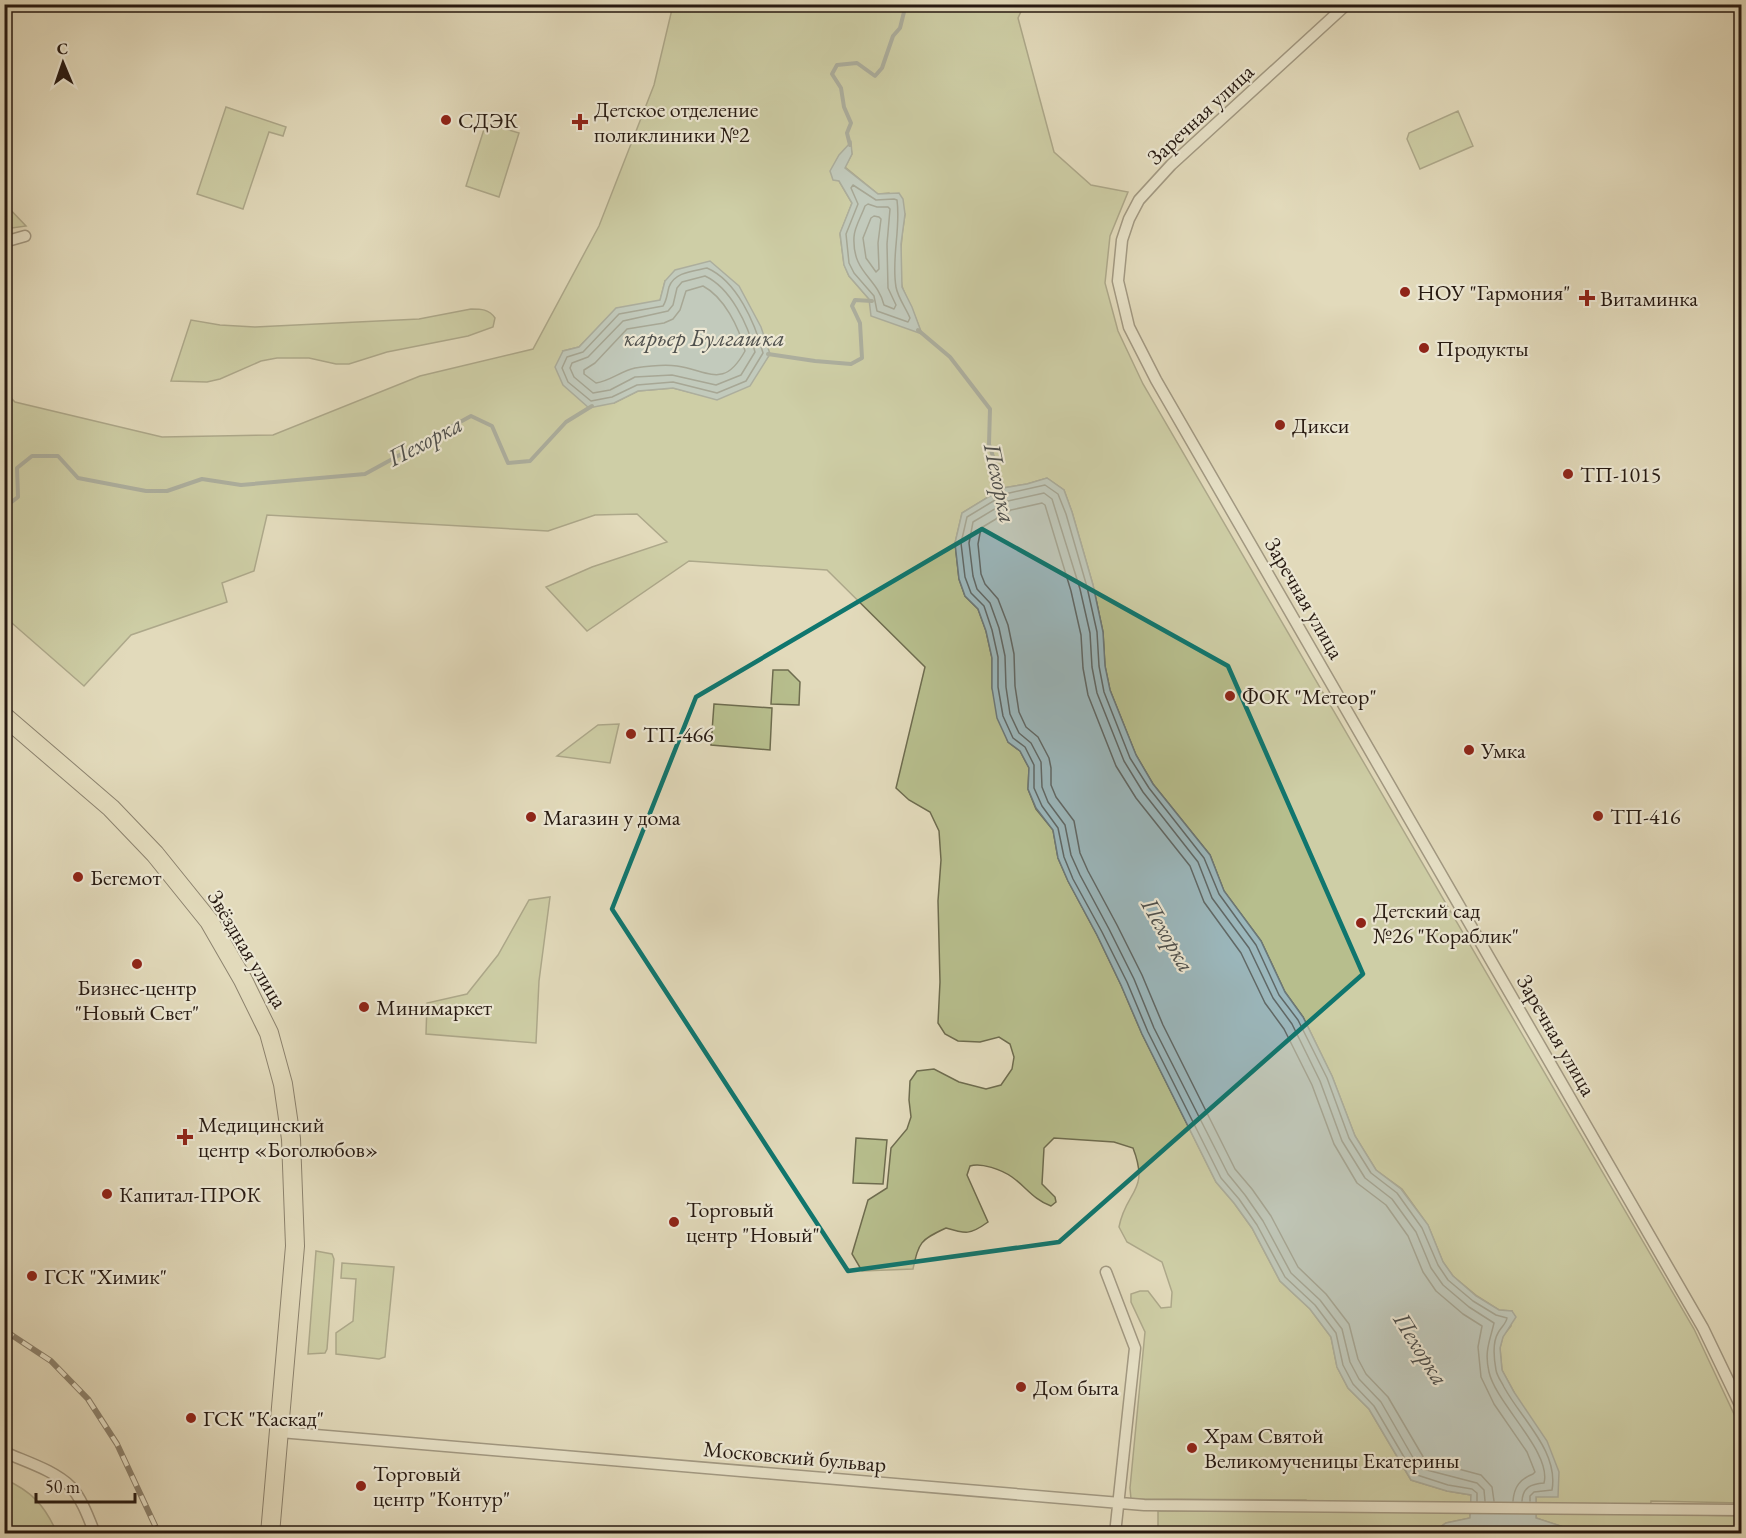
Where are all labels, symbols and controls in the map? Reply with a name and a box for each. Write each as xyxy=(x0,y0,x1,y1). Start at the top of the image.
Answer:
north arrow xyxy=(33,33,93,93)
text: С xyxy=(56,38,69,59)
street label: Заречная улица xyxy=(1141,57,1260,171)
place label: Детское отделение поликлиники №2 xyxy=(594,95,759,149)
place label: СДЭК xyxy=(458,106,518,135)
marker: СДЭК xyxy=(439,113,453,127)
marker: Детское отделение поликлиники №2 xyxy=(571,113,589,131)
place label: НОУ "Гармония" xyxy=(1417,278,1570,307)
place label: Витаминка xyxy=(1600,284,1698,313)
marker: НОУ "Гармония" xyxy=(1398,285,1412,299)
marker: Витаминка xyxy=(1578,289,1596,307)
water label: карьер Булгашка xyxy=(623,322,785,353)
place label: Продукты xyxy=(1436,334,1529,363)
marker: Продукты xyxy=(1417,341,1431,355)
water label: Пехорка xyxy=(381,408,468,474)
place label: Дикси xyxy=(1292,411,1350,440)
marker: Дикси xyxy=(1273,418,1287,432)
water label: Пехорка xyxy=(977,439,1024,526)
place label: ТП-1015 xyxy=(1580,460,1661,489)
marker: ТП-1015 xyxy=(1561,467,1575,481)
street label: Заречная улица xyxy=(1258,532,1351,664)
place label: ФОК "Метеор" xyxy=(1242,682,1377,711)
marker: ФОК "Метеор" xyxy=(1223,689,1237,703)
place label: ТП-466 xyxy=(643,720,714,749)
marker: ТП-466 xyxy=(624,727,638,741)
place label: Умка xyxy=(1480,736,1526,765)
marker: Умка xyxy=(1462,743,1476,757)
place label: ТП-416 xyxy=(1610,802,1681,831)
place label: Магазин у дома xyxy=(543,803,681,832)
marker: ТП-416 xyxy=(1591,809,1605,823)
marker: Магазин у дома xyxy=(524,810,538,824)
place label: Бегемот xyxy=(90,863,162,892)
marker: Бегемот xyxy=(71,870,85,884)
street label: Звёздная улица xyxy=(201,885,294,1014)
water label: Пехорка xyxy=(1134,891,1202,977)
place label: Детский сад №26 "Кораблик" xyxy=(1373,896,1519,950)
marker: Детский сад №26 "Кораблик" xyxy=(1354,916,1368,930)
marker: Бизнес-центр "Новый Свет" xyxy=(130,957,144,971)
street label: Заречная улица xyxy=(1510,969,1603,1101)
place label: Бизнес-центр "Новый Свет" xyxy=(75,973,199,1027)
place label: Минимаркет xyxy=(376,993,492,1022)
marker: Минимаркет xyxy=(357,1000,371,1014)
place label: Медицинский центр «Боголюбов» xyxy=(198,1110,378,1164)
marker: Медицинский центр «Боголюбов» xyxy=(176,1128,194,1146)
place label: Капитал-ПРОК xyxy=(119,1180,262,1209)
marker: Капитал-ПРОК xyxy=(100,1187,114,1201)
place label: Торговый центр "Новый" xyxy=(686,1195,820,1249)
marker: Торговый центр "Новый" xyxy=(667,1215,681,1229)
place label: ГСК "Химик" xyxy=(44,1262,167,1291)
marker: ГСК "Химик" xyxy=(25,1269,39,1283)
water label: Пехорка xyxy=(1386,1305,1456,1391)
place label: Дом быта xyxy=(1033,1373,1119,1402)
marker: Дом быта xyxy=(1014,1380,1028,1394)
place label: ГСК "Каскад" xyxy=(203,1404,324,1433)
marker: ГСК "Каскад" xyxy=(184,1411,198,1425)
place label: Храм Святой Великомученицы Екатерины xyxy=(1203,1421,1459,1475)
street label: Московский бульвар xyxy=(702,1434,888,1479)
marker: Храм Святой Великомученицы Екатерины xyxy=(1185,1441,1199,1455)
place label: Торговый центр "Контур" xyxy=(373,1459,510,1513)
scale bar xyxy=(36,1466,135,1504)
text: 50 m xyxy=(45,1475,80,1498)
marker: Торговый центр "Контур" xyxy=(354,1479,368,1493)

